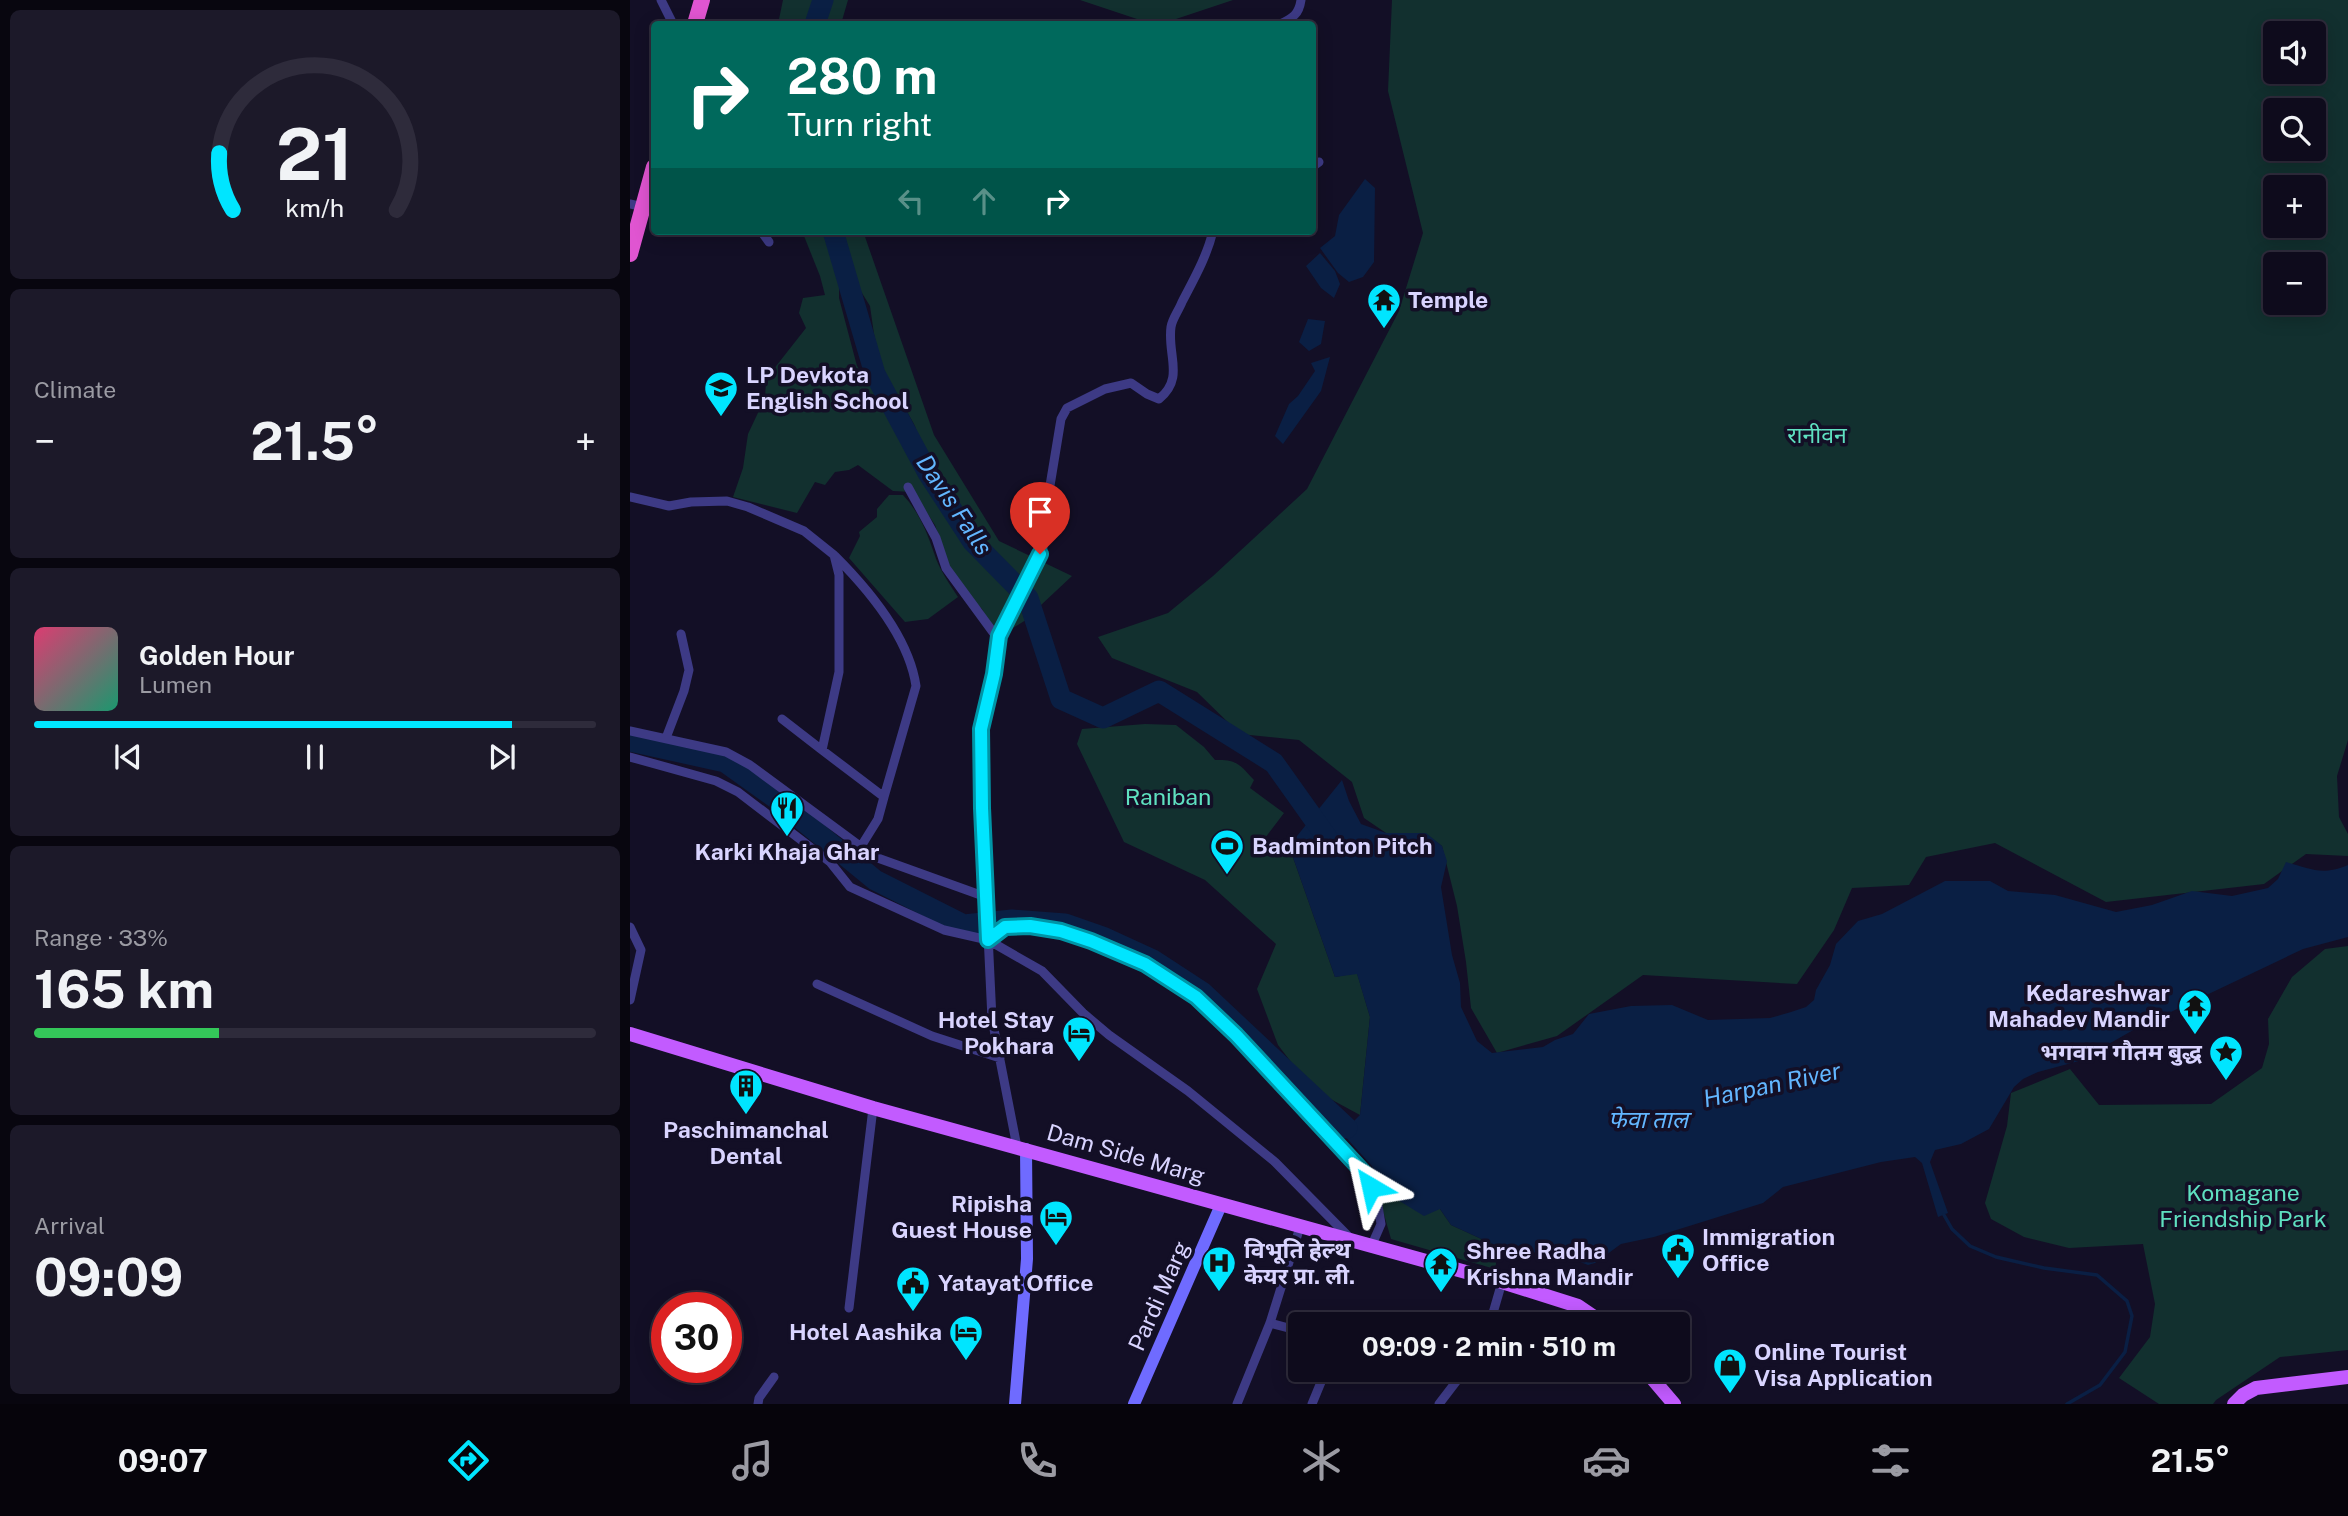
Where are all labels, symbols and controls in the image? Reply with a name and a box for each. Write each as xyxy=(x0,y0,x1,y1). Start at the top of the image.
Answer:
map controls xyxy=(2263,21,2326,315)
button: sound xyxy=(2263,21,2326,84)
text: 280 m xyxy=(787,47,937,105)
icon: right xyxy=(672,49,763,140)
button: search xyxy=(2263,98,2326,161)
text: Turn right xyxy=(787,106,932,143)
text: 21 xyxy=(276,112,354,197)
button: + xyxy=(2263,175,2326,238)
icon: left xyxy=(892,182,930,220)
icon: ahead xyxy=(965,182,1003,220)
icon: right xyxy=(1038,182,1076,220)
text: km/h xyxy=(286,193,344,223)
button: − xyxy=(2263,252,2326,315)
temple icon: Temple xyxy=(1365,281,1403,330)
place label: Temple xyxy=(1408,286,1488,313)
place label: LP Devkota English School xyxy=(746,361,909,414)
school or university icon: LP Devkota English School xyxy=(702,369,740,418)
text: Climate xyxy=(34,376,116,403)
text: 21.5° xyxy=(250,411,380,472)
text: − xyxy=(34,419,55,464)
text: + xyxy=(575,419,596,464)
park label: रानीवन xyxy=(1787,421,1848,448)
water label: Davis Falls xyxy=(911,449,999,560)
pin xyxy=(1010,482,1070,554)
icon: arrive xyxy=(1021,493,1059,531)
text: Golden Hour xyxy=(139,640,294,671)
text: Lumen xyxy=(139,671,212,698)
icon: previous xyxy=(109,738,147,776)
icon: pause xyxy=(296,738,334,776)
icon: next xyxy=(483,738,521,776)
park label: Raniban xyxy=(1125,783,1211,810)
restaurant icon: Karki Khaja Ghar xyxy=(768,789,806,838)
sports icon: Badminton Pitch xyxy=(1208,827,1246,876)
place label: Badminton Pitch xyxy=(1252,832,1433,859)
place label: Karki Khaja Ghar xyxy=(695,838,879,865)
text: Range · 33% xyxy=(34,924,168,951)
text: 165 km xyxy=(34,959,214,1020)
place label: Kedareshwar Mahadev Mandir xyxy=(1988,979,2170,1032)
temple icon: Kedareshwar Mahadev Mandir xyxy=(2176,987,2214,1036)
place label: Hotel Stay Pokhara xyxy=(938,1006,1054,1059)
hotel icon: Hotel Stay Pokhara xyxy=(1060,1014,1098,1063)
place icon: भगवान गौतम बुद्ध xyxy=(2207,1033,2245,1082)
place label: भगवान गौतम बुद्ध xyxy=(2040,1038,2203,1066)
water label: Harpan River xyxy=(1700,1056,1844,1112)
building icon: Paschimanchal Dental xyxy=(727,1067,765,1116)
water label: फेवा ताल xyxy=(1608,1105,1693,1133)
place label: Paschimanchal Dental xyxy=(663,1116,829,1169)
street label: Dam Side Marg xyxy=(1044,1118,1208,1189)
position arrow xyxy=(1334,1150,1408,1224)
park label: Komagane Friendship Park xyxy=(2159,1179,2327,1232)
place label: Ripisha Guest House xyxy=(891,1190,1032,1243)
hotel icon: Ripisha Guest House xyxy=(1037,1198,1075,1247)
text: Arrival xyxy=(34,1212,105,1239)
place label: Immigration Office xyxy=(1702,1223,1835,1276)
public building icon: Immigration Office xyxy=(1659,1231,1697,1280)
place label: विभूति हेल्थ केयर प्रा. ली. xyxy=(1244,1236,1355,1289)
street label: Pardi Marg xyxy=(1122,1237,1195,1355)
place label: Shree Radha Krishna Mandir xyxy=(1466,1237,1633,1290)
hospital icon: विभूति हेल्थ केयर प्रा. ली. xyxy=(1200,1244,1238,1293)
temple icon: Shree Radha Krishna Mandir xyxy=(1422,1245,1460,1294)
text: 09:09 xyxy=(34,1247,183,1308)
public building icon: Yatayat Office xyxy=(894,1264,932,1313)
place label: Yatayat Office xyxy=(938,1269,1094,1296)
speed limit sign: 30 xyxy=(651,1292,742,1383)
hotel icon: Hotel Aashika xyxy=(947,1313,985,1362)
place label: Hotel Aashika xyxy=(789,1318,942,1345)
text: 09:09 · 2 min · 510 m xyxy=(1362,1331,1616,1362)
place label: Online Tourist Visa Application xyxy=(1754,1338,1933,1391)
shop icon: Online Tourist Visa Application xyxy=(1711,1346,1749,1395)
icon: directions xyxy=(444,1436,493,1485)
icon: music xyxy=(728,1436,777,1485)
icon: phone xyxy=(1013,1436,1062,1485)
icon: climate xyxy=(1297,1436,1346,1485)
icon: car xyxy=(1582,1436,1631,1485)
icon: filters xyxy=(1866,1436,1915,1485)
text: 09:07 xyxy=(118,1442,208,1479)
text: 21.5° xyxy=(2151,1442,2230,1479)

